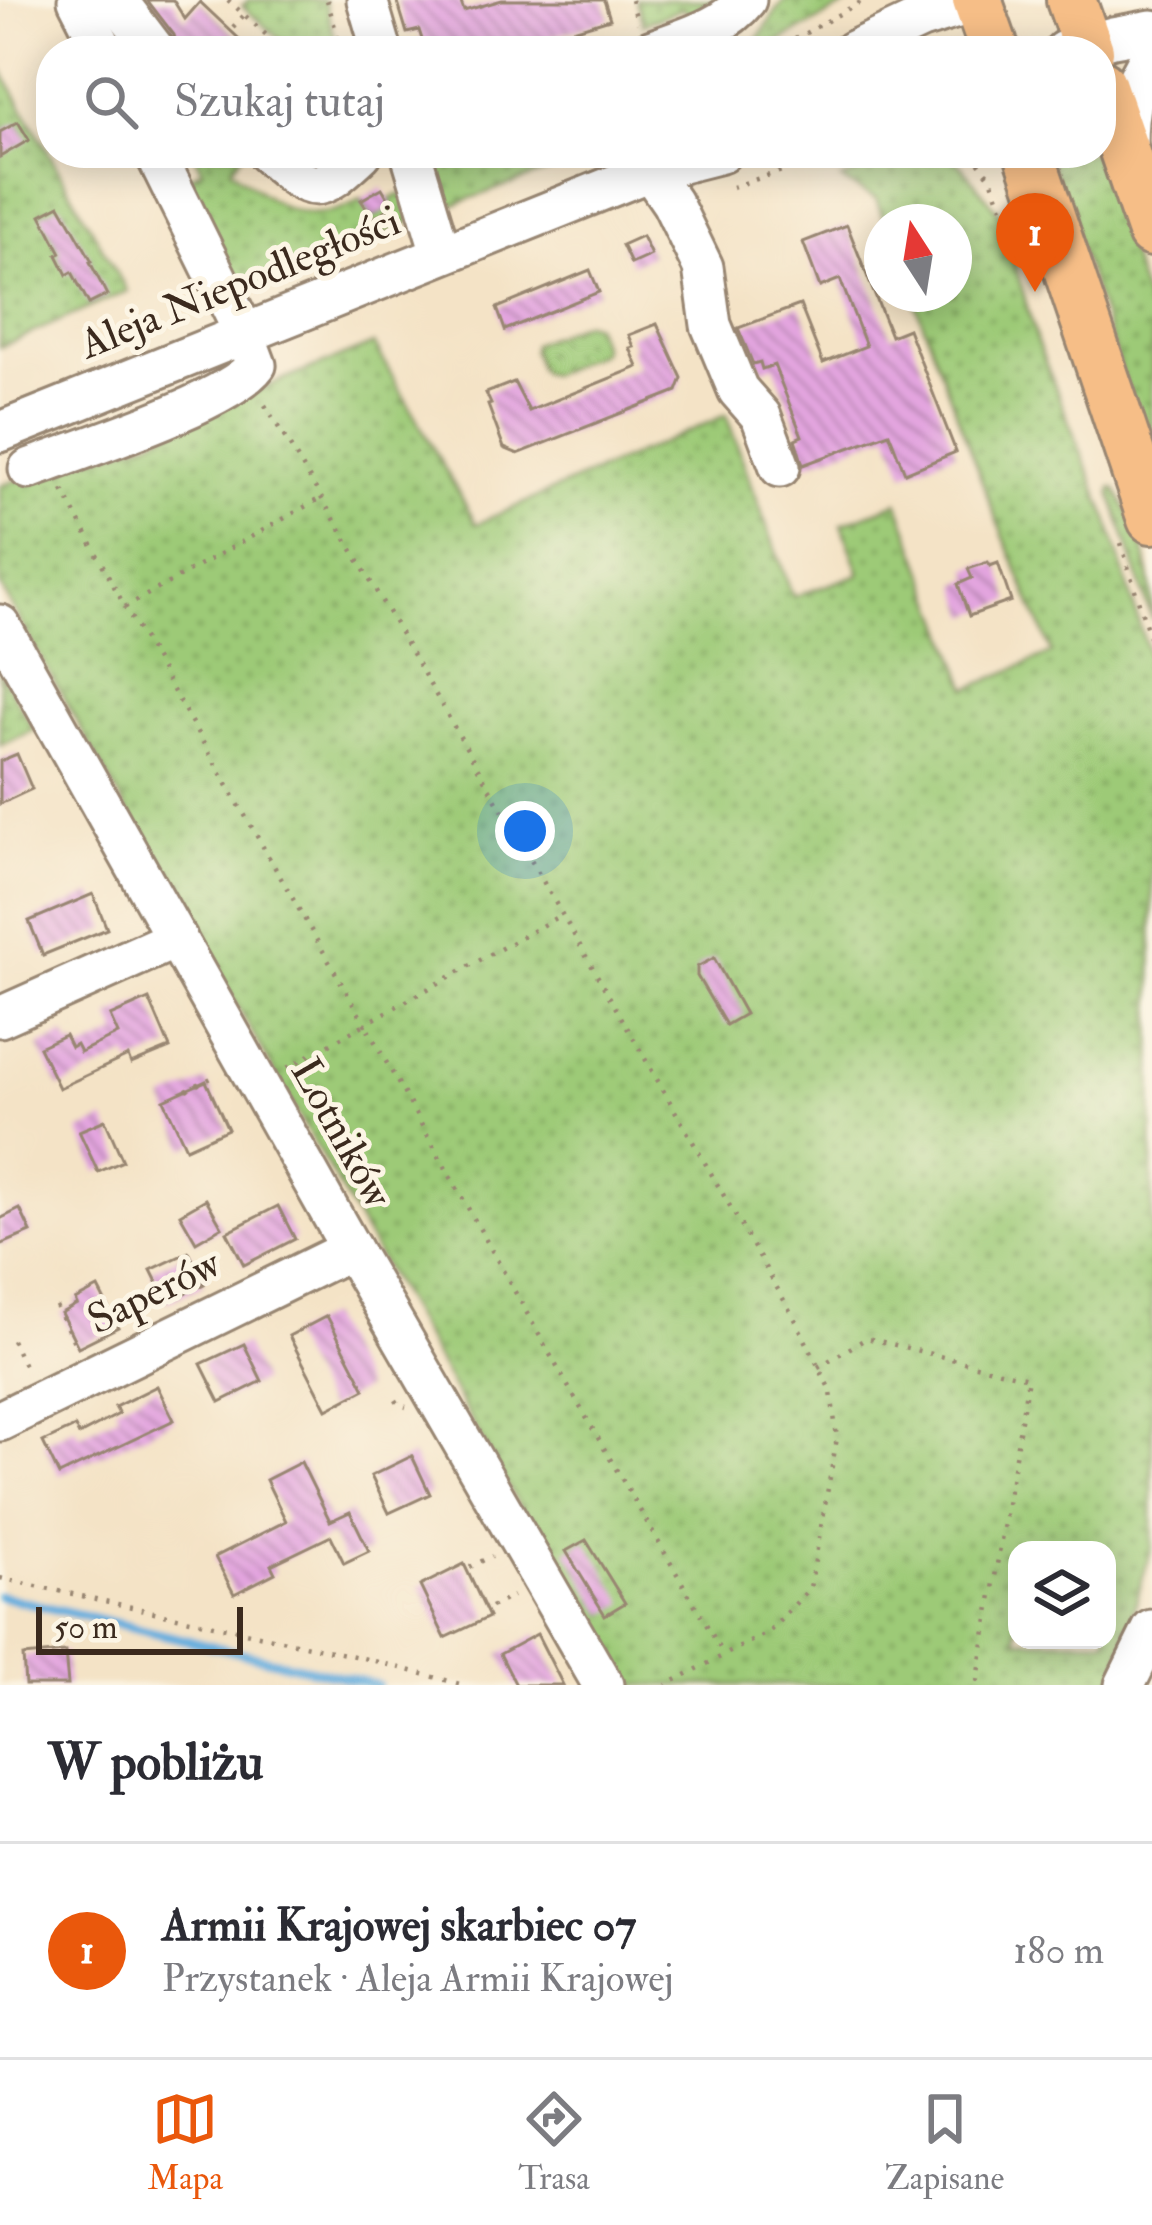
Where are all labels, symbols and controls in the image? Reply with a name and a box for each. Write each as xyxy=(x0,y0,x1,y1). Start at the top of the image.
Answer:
search box xyxy=(36,36,1116,168)
icon: search xyxy=(78,69,144,135)
text: Szukaj tutaj xyxy=(174,74,385,130)
pin: 1 xyxy=(996,193,1074,292)
street label: Aleja Niepodległości xyxy=(71,195,408,371)
north arrow xyxy=(864,204,972,312)
your location xyxy=(495,801,555,861)
street label: Lotników xyxy=(279,1049,404,1218)
street label: Saperów xyxy=(79,1237,230,1346)
map controls xyxy=(1008,1541,1116,1649)
button: layers xyxy=(1008,1541,1116,1649)
scale bar xyxy=(36,1601,243,1654)
text: 50 m xyxy=(54,1607,118,1648)
text: W pobliżu xyxy=(48,1731,263,1795)
text: Armii Krajowej skarbiec 07 xyxy=(162,1898,636,1954)
text: 1 xyxy=(80,1926,94,1975)
text: 180 m xyxy=(1013,1926,1104,1975)
text: Przystanek · Aleja Armii Krajowej xyxy=(162,1954,674,2003)
tab: Mapa xyxy=(148,2086,223,2199)
tab: Trasa xyxy=(518,2086,590,2199)
tab: Zapisane xyxy=(885,2086,1004,2199)

